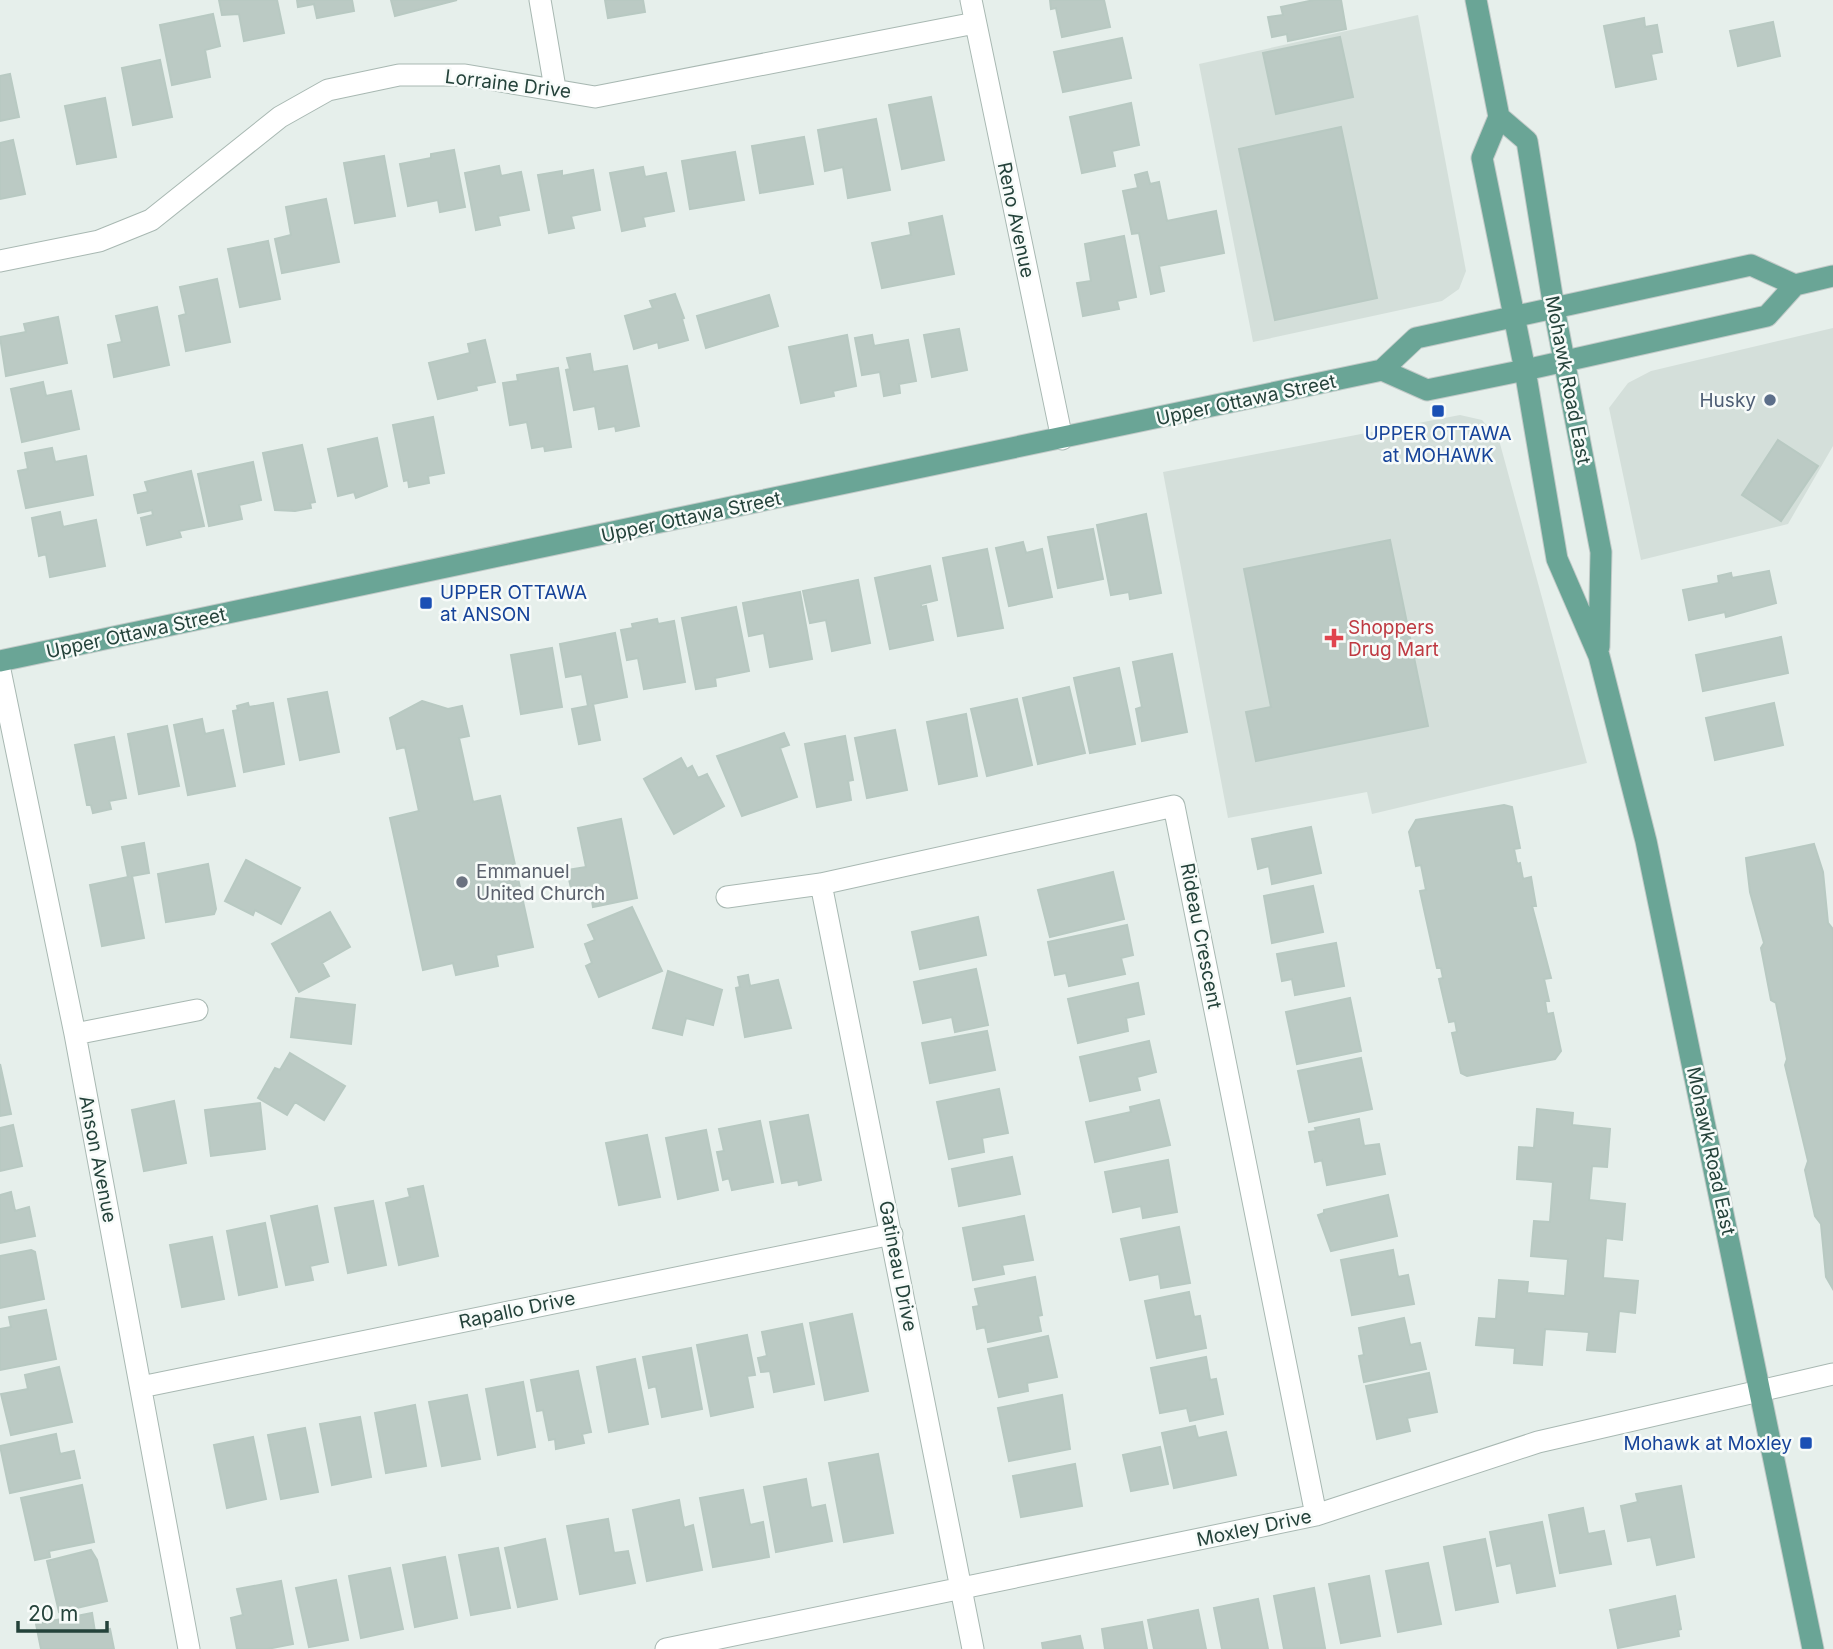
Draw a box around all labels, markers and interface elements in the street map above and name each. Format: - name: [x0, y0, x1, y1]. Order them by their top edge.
- street label: Lorraine Drive: [444, 65, 572, 103]
- street label: Reno Avenue: [993, 160, 1039, 280]
- street label: Mohawk Road East: [1540, 294, 1596, 466]
- street label: Upper Ottawa Street: [1154, 370, 1338, 430]
- place label: Husky: [1700, 389, 1756, 412]
- marker: Husky: [1762, 392, 1778, 408]
- marker: UPPER OTTAWA at MOHAWK: [1430, 403, 1446, 419]
- place label: UPPER OTTAWA at MOHAWK: [1364, 422, 1512, 467]
- street label: Upper Ottawa Street: [599, 487, 783, 547]
- place label: UPPER OTTAWA at ANSON: [440, 581, 587, 626]
- marker: UPPER OTTAWA at ANSON: [418, 595, 434, 611]
- street label: Upper Ottawa Street: [44, 603, 228, 663]
- place label: Shoppers Drug Mart: [1348, 616, 1439, 661]
- marker: Shoppers Drug Mart: [1326, 630, 1342, 646]
- place label: Emmanuel United Church: [476, 860, 605, 905]
- street label: Rideau Crescent: [1176, 861, 1226, 1011]
- marker: Emmanuel United Church: [454, 874, 470, 890]
- street label: Mohawk Road East: [1682, 1065, 1740, 1237]
- street label: Anson Avenue: [74, 1093, 122, 1225]
- street label: Gatineau Drive: [874, 1199, 922, 1333]
- street label: Rapallo Drive: [457, 1286, 577, 1334]
- place label: Mohawk at Moxley: [1624, 1432, 1792, 1455]
- marker: Mohawk at Moxley: [1798, 1435, 1814, 1451]
- street label: Moxley Drive: [1194, 1505, 1314, 1551]
- scale bar: [18, 1590, 107, 1634]
- text: 20 m: [28, 1601, 78, 1626]

